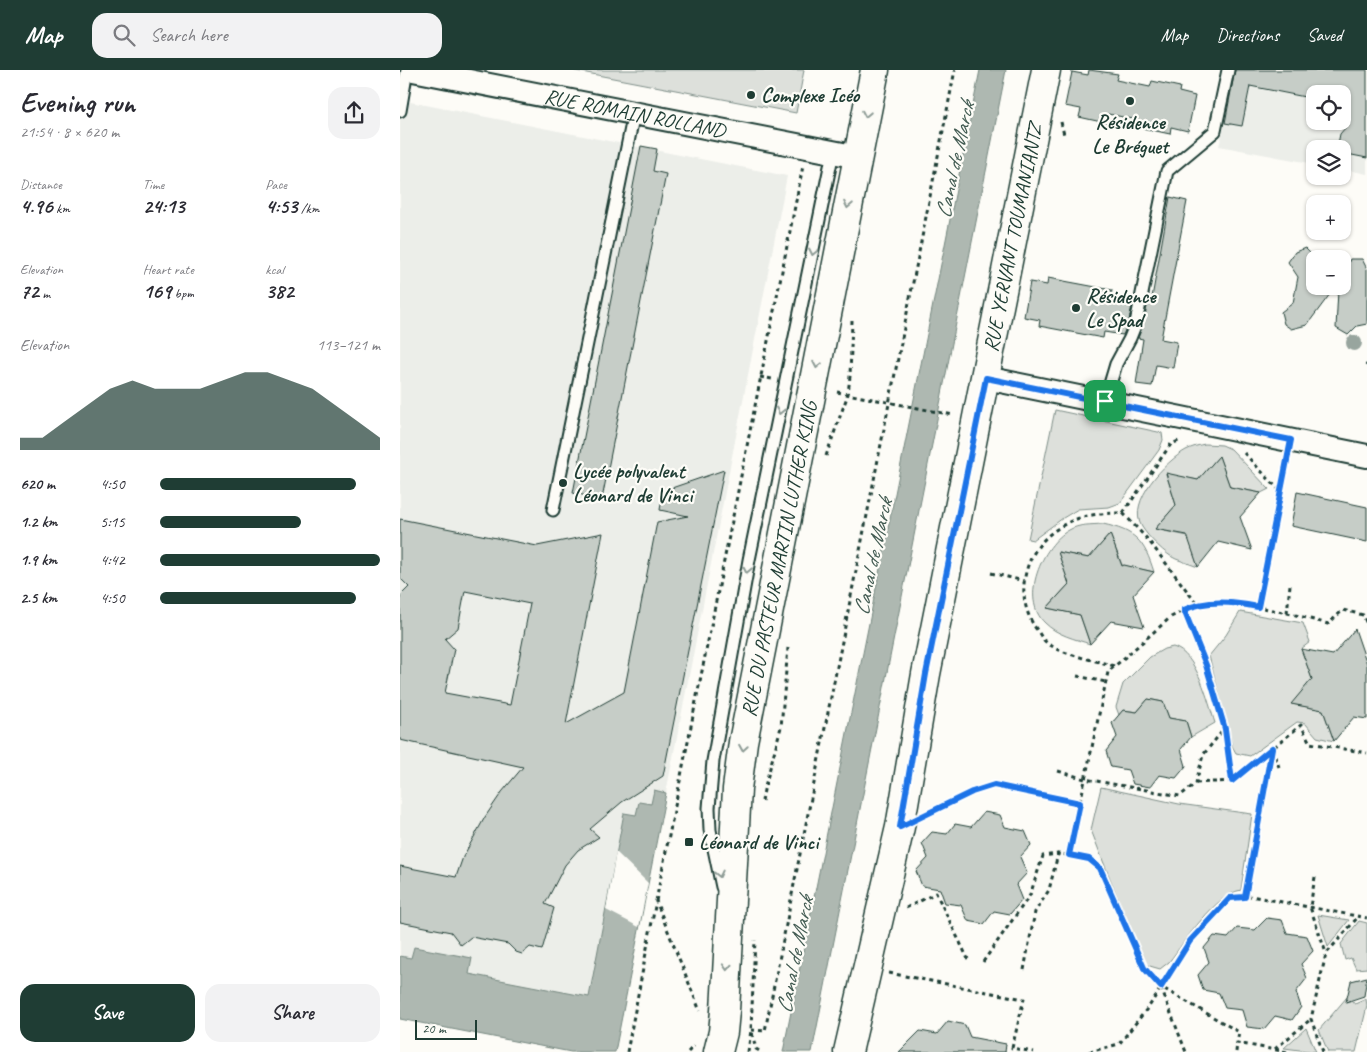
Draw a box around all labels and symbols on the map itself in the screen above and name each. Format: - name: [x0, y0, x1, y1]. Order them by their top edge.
- place label: Complexe Icéo: [761, 82, 861, 108]
- street label: RUE ROMAIN ROLLAND: [542, 83, 729, 144]
- marker: Complexe Icéo: [745, 89, 757, 101]
- water label: Canal de Marck: [929, 95, 982, 221]
- marker: Résidence Le Bréguet: [1124, 95, 1136, 107]
- one-way arrow: [861, 109, 872, 118]
- place label: Résidence Le Bréguet: [1092, 109, 1171, 159]
- street label: RUE YERVANT TOUMANIANTZ: [977, 118, 1049, 354]
- one-way arrow: [843, 201, 854, 210]
- one-way arrow: [808, 247, 819, 256]
- place label: Résidence Le Spad: [1086, 283, 1157, 333]
- marker: Résidence Le Spad: [1070, 302, 1082, 314]
- one-way arrow: [812, 360, 822, 369]
- pin: [1084, 380, 1126, 422]
- street label: RUE DU PASTEUR MARTIN LUTHER KING: [735, 397, 823, 719]
- one-way arrow: [775, 406, 786, 415]
- place label: Lycée polyvalent Léonard de Vinci: [573, 458, 695, 508]
- marker: Lycée polyvalent Léonard de Vinci: [557, 477, 569, 489]
- water label: Canal de Marck: [847, 492, 900, 618]
- one-way arrow: [743, 566, 753, 574]
- one-way arrow: [738, 743, 748, 752]
- place label: Léonard de Vinci: [699, 829, 821, 855]
- marker: Léonard de Vinci: [683, 836, 695, 848]
- one-way arrow: [713, 869, 724, 878]
- water label: Canal de Marck: [770, 891, 821, 1016]
- one-way arrow: [722, 963, 733, 971]
- scale bar: [415, 1017, 478, 1040]

